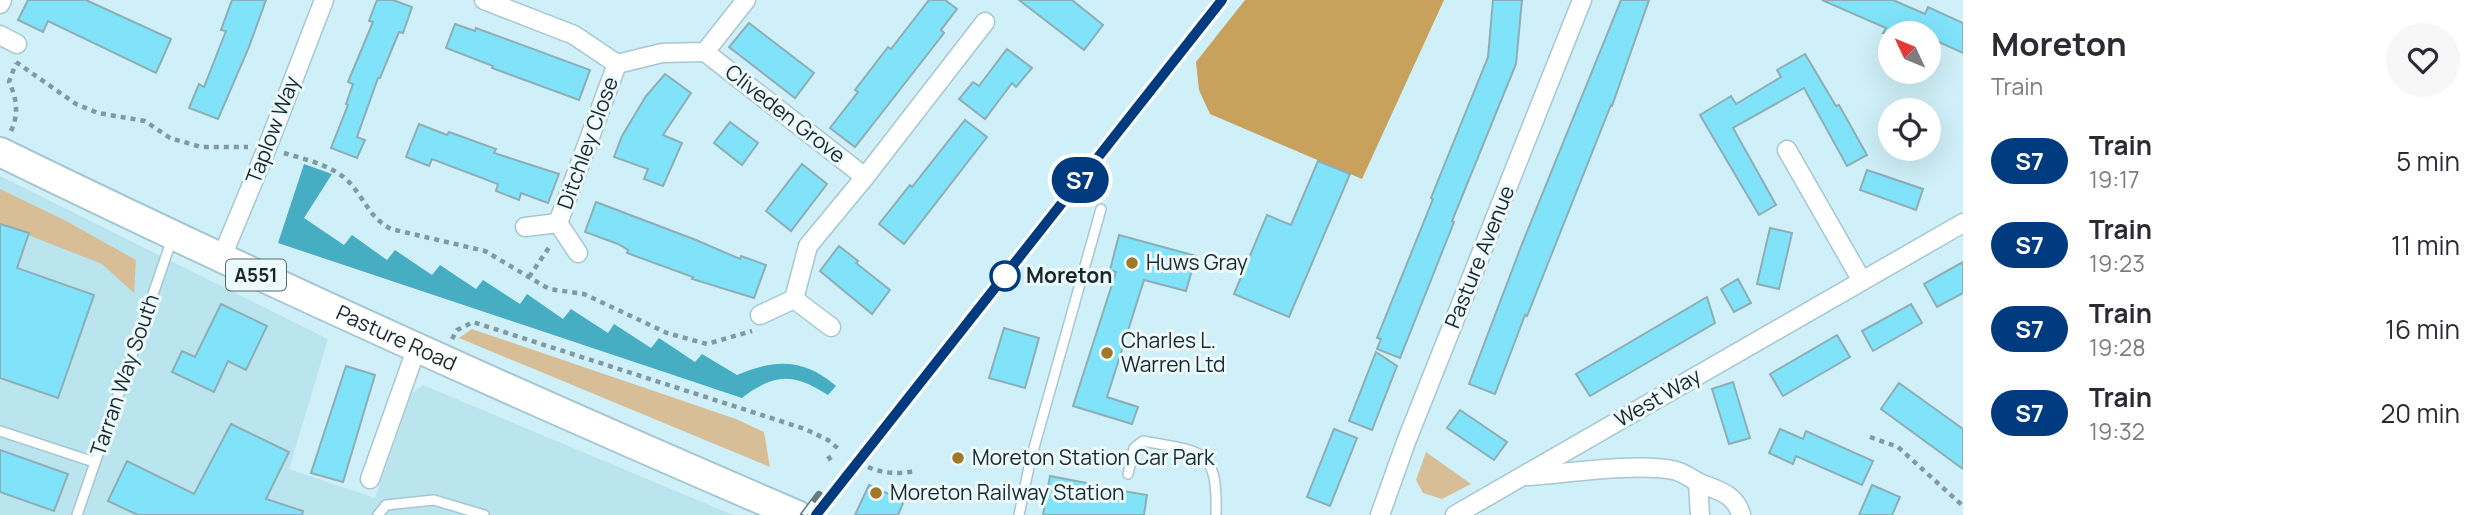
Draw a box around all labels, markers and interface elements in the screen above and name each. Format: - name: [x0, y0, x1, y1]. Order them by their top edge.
- north arrow: [1878, 21, 1941, 84]
- map controls: [1878, 21, 1941, 161]
- text: Moreton: [1991, 21, 2127, 66]
- button: heart: [2386, 23, 2460, 97]
- street label: Cliveden Grove: [720, 58, 851, 169]
- text: Train: [1991, 70, 2043, 102]
- street label: Taplow Way: [239, 72, 305, 188]
- street label: Ditchley Close: [550, 73, 624, 213]
- button: locate: [1878, 98, 1941, 161]
- text: Train: [2089, 127, 2152, 163]
- text: 5 min: [2396, 143, 2460, 179]
- text: S7: [2015, 144, 2044, 177]
- line badge: S7: [1048, 157, 1112, 203]
- text: S7: [1066, 163, 1094, 196]
- text: 19:17: [2089, 163, 2140, 195]
- street label: Pasture Avenue: [1438, 181, 1520, 332]
- text: Train: [2089, 211, 2152, 247]
- text: 11 min: [2391, 227, 2460, 263]
- text: S7: [2015, 228, 2044, 261]
- text: 19:23: [2089, 247, 2145, 279]
- place label: Huws Gray: [1146, 248, 1248, 276]
- marker: Huws Gray: [1124, 255, 1140, 271]
- road number: A551: [226, 260, 286, 290]
- marker: Moreton: [990, 261, 1020, 291]
- place label: Moreton: [1026, 261, 1112, 289]
- street label: Tarran Way South: [83, 290, 165, 459]
- text: Train: [2089, 295, 2152, 331]
- street label: Pasture Road: [332, 298, 461, 377]
- text: 16 min: [2385, 311, 2460, 347]
- text: S7: [2015, 312, 2044, 345]
- place label: Charles L. Warren Ltd: [1121, 326, 1226, 378]
- text: 19:28: [2089, 331, 2146, 363]
- marker: Charles L. Warren Ltd: [1099, 345, 1115, 361]
- street label: West Way: [1609, 361, 1706, 433]
- text: Train: [2089, 379, 2152, 415]
- text: 20 min: [2381, 395, 2460, 431]
- text: S7: [2015, 396, 2044, 429]
- text: 19:32: [2089, 415, 2145, 447]
- place label: Moreton Station Car Park: [972, 443, 1215, 471]
- marker: Moreton Station Car Park: [950, 450, 966, 466]
- place label: Moreton Railway Station: [890, 478, 1125, 506]
- marker: Moreton Railway Station: [868, 485, 884, 501]

